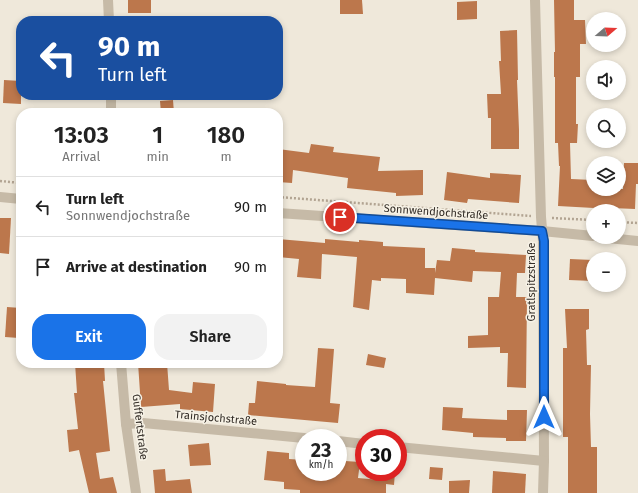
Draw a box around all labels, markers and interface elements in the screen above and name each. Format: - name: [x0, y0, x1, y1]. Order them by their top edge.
- north arrow: [586, 12, 626, 52]
- map controls: [586, 12, 626, 292]
- text: 90 m: [98, 30, 160, 63]
- icon: left: [32, 32, 84, 84]
- button: sound: [586, 60, 626, 100]
- text: Turn left: [98, 64, 167, 86]
- button: search: [586, 108, 626, 148]
- text: 13:03: [54, 121, 109, 149]
- text: 1: [152, 121, 163, 149]
- text: 180: [207, 121, 245, 149]
- text: Arrival: [62, 149, 100, 164]
- text: min: [147, 149, 169, 164]
- text: m: [220, 149, 232, 164]
- button: layers: [586, 156, 626, 196]
- text: Turn left: [66, 190, 124, 208]
- icon: left: [32, 196, 54, 218]
- text: 90 m: [234, 198, 267, 216]
- pin: [323, 200, 357, 234]
- street label: Sonnwendjochstraße: [383, 202, 489, 222]
- button: +: [586, 204, 626, 244]
- icon: arrive: [329, 206, 351, 228]
- text: Sonnwendjochstraße: [66, 208, 190, 223]
- street label: Gratlspitzstraße: [525, 243, 538, 321]
- button: −: [586, 252, 626, 292]
- icon: arrive: [32, 256, 54, 278]
- text: Arrive at destination: [66, 258, 207, 276]
- text: 90 m: [234, 258, 267, 276]
- button: Exit: [32, 314, 146, 360]
- button: Share: [154, 314, 267, 360]
- street label: Guffertstraße: [130, 393, 150, 461]
- position arrow: [523, 396, 565, 438]
- street label: Trainsjochstraße: [174, 408, 258, 428]
- speed limit sign: 30: [355, 429, 407, 481]
- text: 23: [311, 438, 331, 462]
- text: km/h: [309, 459, 333, 471]

